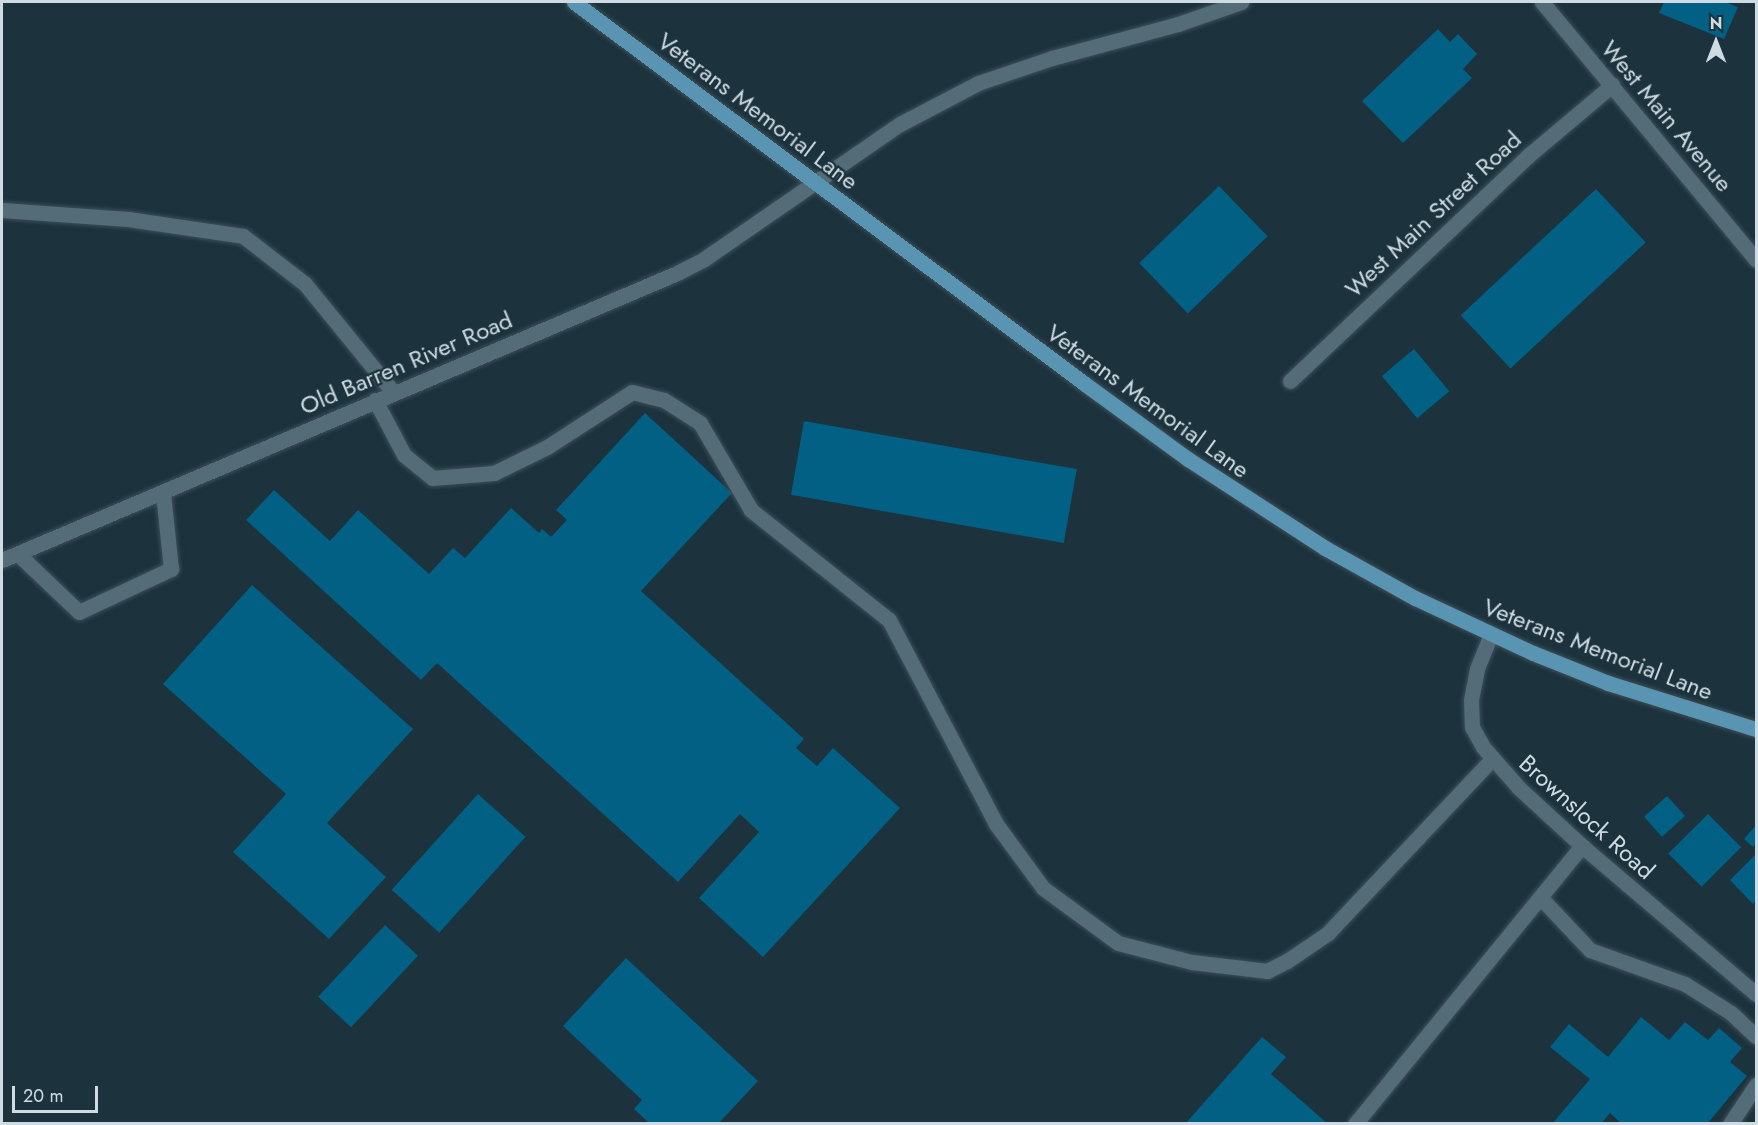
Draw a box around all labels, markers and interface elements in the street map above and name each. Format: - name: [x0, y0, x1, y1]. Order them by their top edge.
- north arrow: [1686, 12, 1746, 72]
- text: N: [1710, 12, 1722, 35]
- street label: Veterans Memorial Lane: [652, 26, 864, 196]
- street label: West Main Avenue: [1595, 34, 1739, 198]
- street label: West Main Street Road: [1339, 125, 1527, 303]
- street label: Old Barren River Road: [295, 305, 517, 421]
- street label: Veterans Memorial Lane: [1041, 318, 1255, 484]
- street label: Veterans Memorial Lane: [1479, 592, 1717, 706]
- street label: Brownslock Road: [1513, 749, 1661, 885]
- scale bar: [15, 1074, 100, 1112]
- text: 20 m: [23, 1083, 63, 1109]

